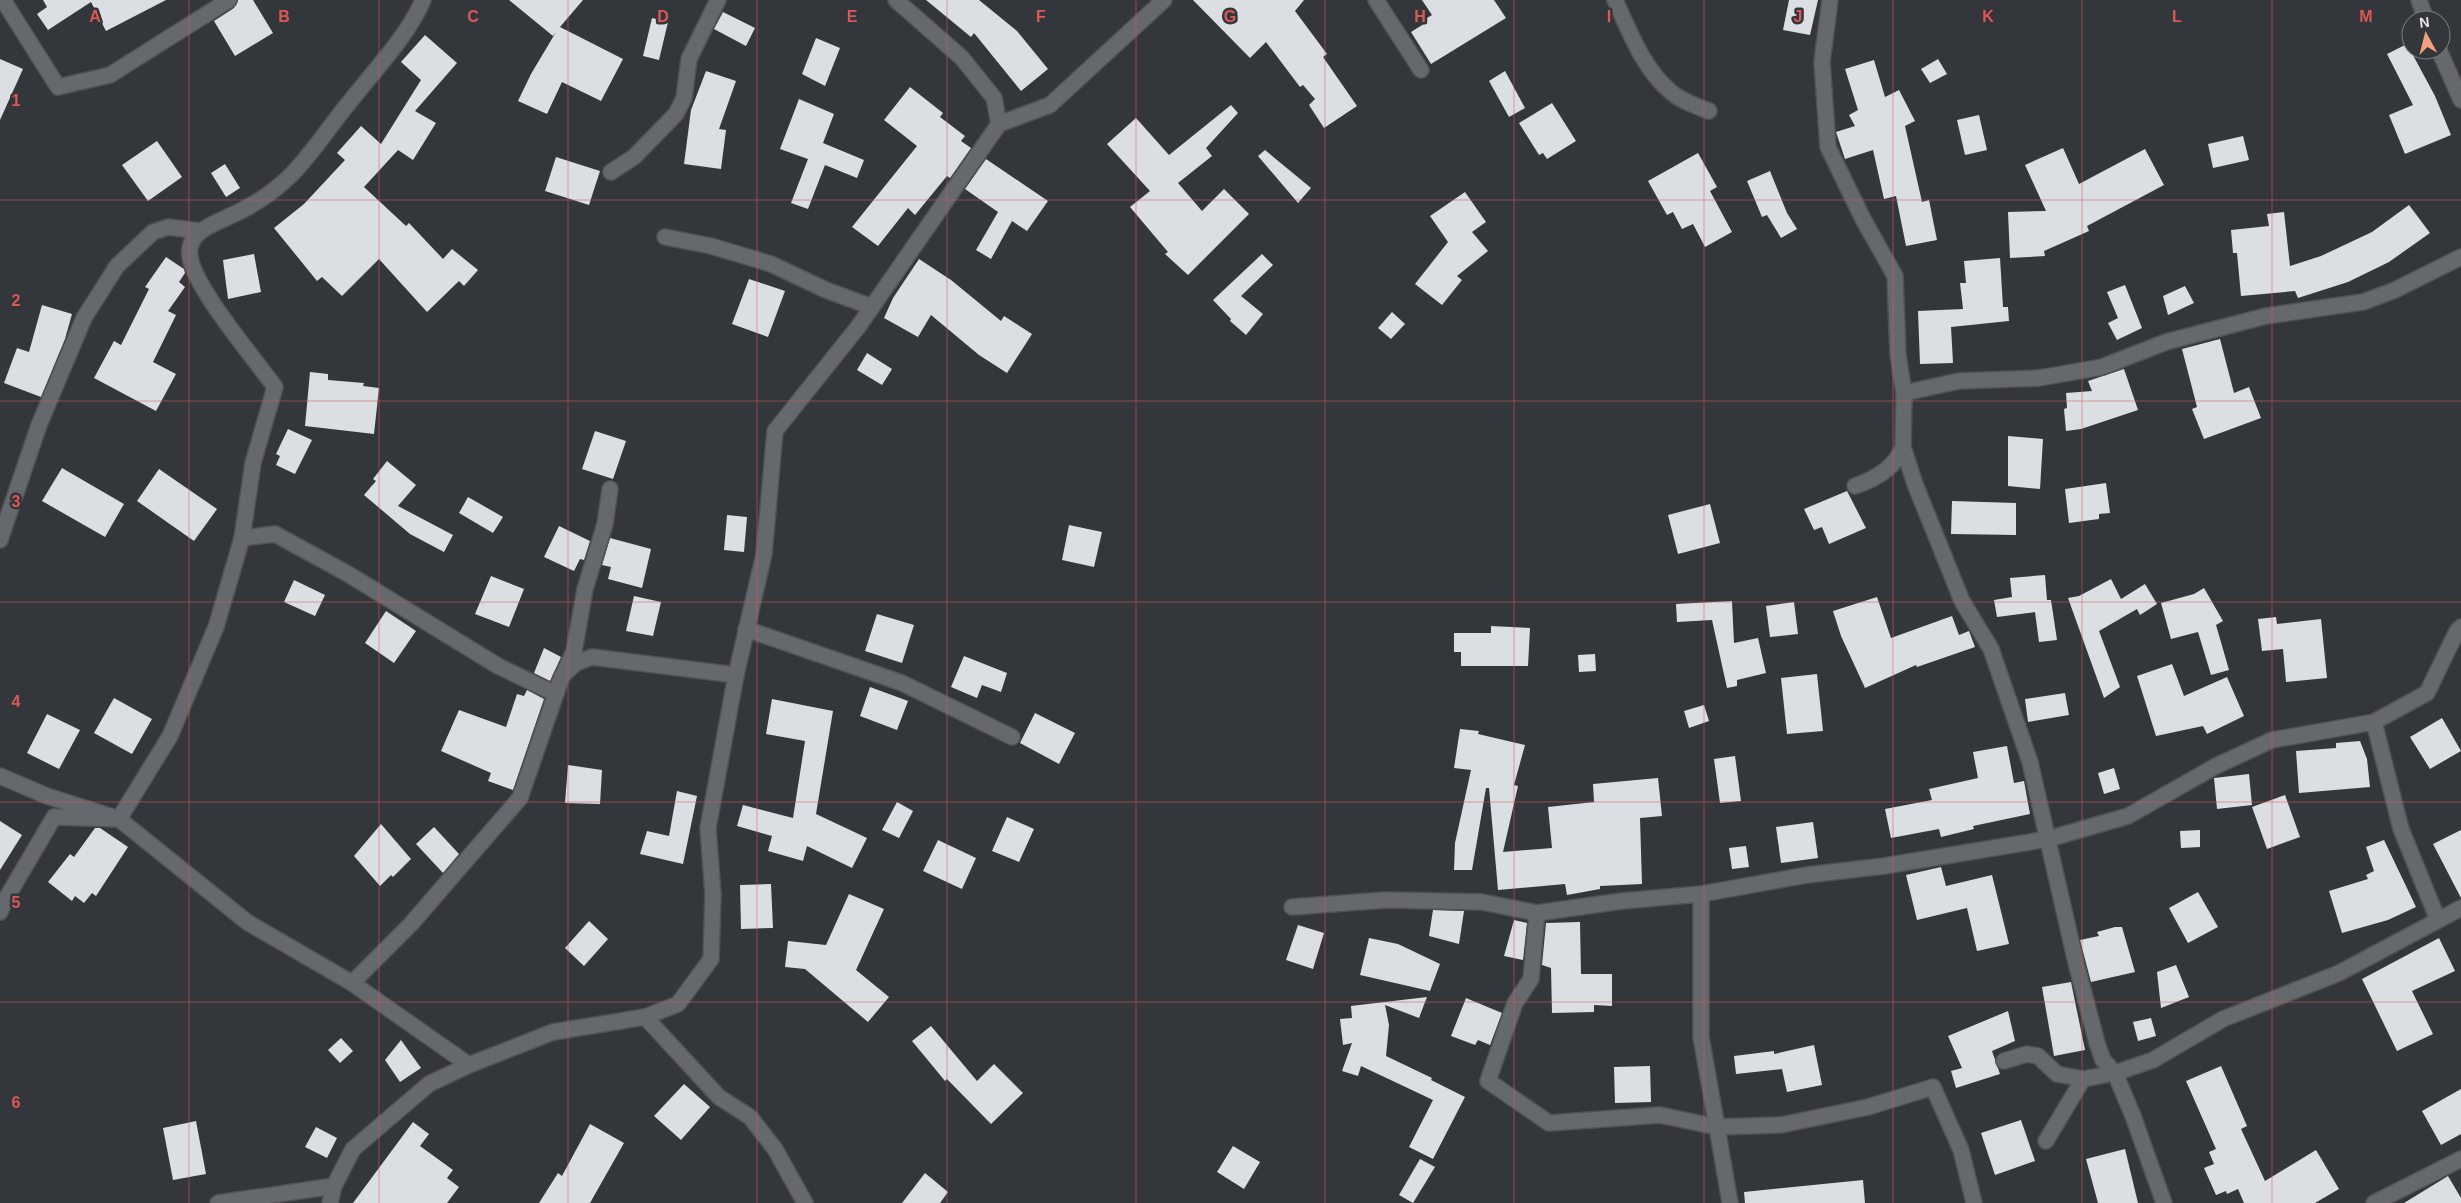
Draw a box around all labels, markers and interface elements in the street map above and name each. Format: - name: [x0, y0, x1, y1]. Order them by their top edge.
- text: A: [89, 8, 101, 25]
- text: B: [278, 8, 290, 25]
- text: C: [467, 8, 479, 25]
- text: D: [657, 8, 669, 25]
- text: E: [847, 8, 858, 25]
- text: F: [1036, 8, 1046, 25]
- text: G: [1224, 8, 1236, 25]
- text: H: [1414, 8, 1426, 25]
- text: I: [1607, 8, 1611, 25]
- text: J: [1794, 8, 1802, 25]
- text: K: [1982, 8, 1994, 25]
- text: L: [2172, 8, 2182, 25]
- text: M: [2359, 8, 2373, 25]
- north arrow: [2401, 10, 2451, 60]
- text: N: [2418, 14, 2430, 31]
- text: 1: [12, 92, 21, 109]
- text: 2: [12, 292, 21, 309]
- text: 3: [12, 493, 21, 510]
- text: 4: [12, 693, 21, 710]
- text: 5: [12, 894, 21, 911]
- text: 6: [12, 1094, 21, 1111]

